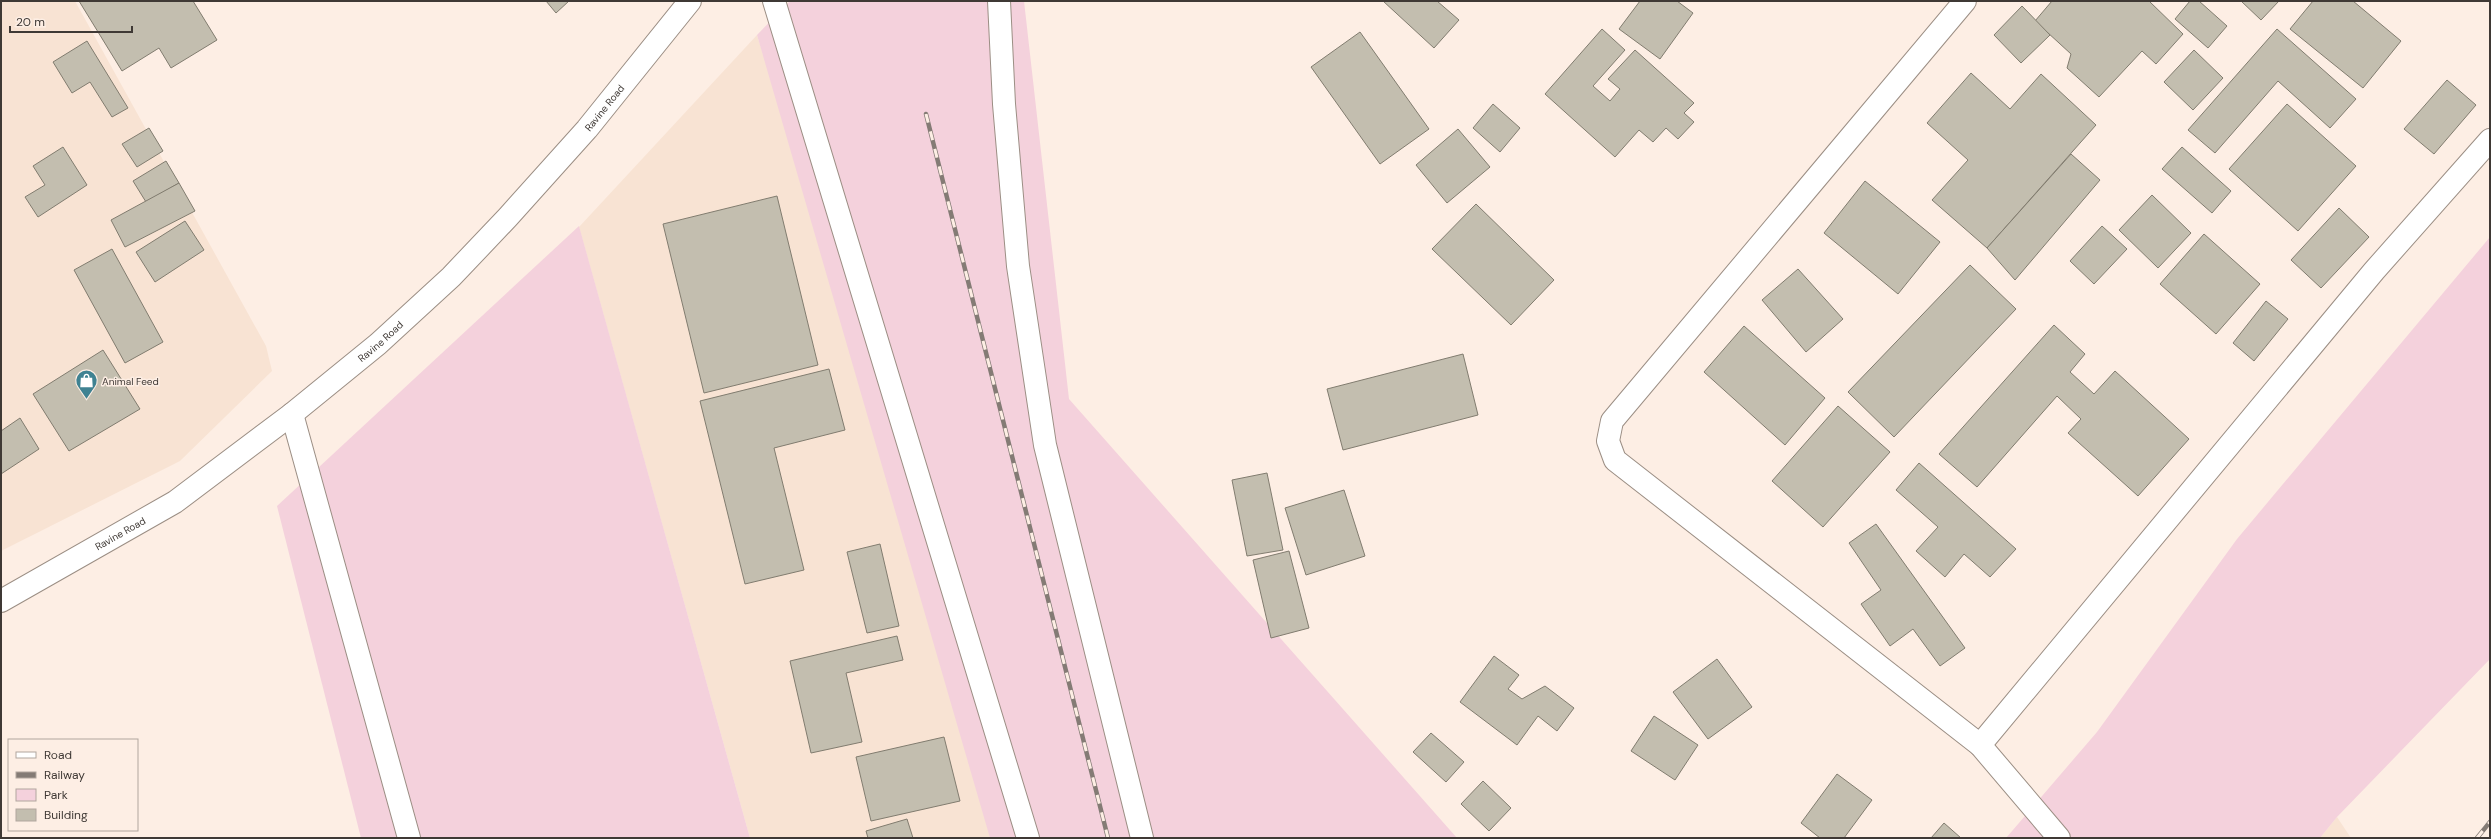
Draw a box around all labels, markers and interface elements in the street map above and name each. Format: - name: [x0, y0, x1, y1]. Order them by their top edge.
- scale bar: [10, 8, 132, 34]
- text: 20 m: [16, 14, 45, 30]
- street label: Ravine Road: [582, 82, 627, 134]
- street label: Ravine Road: [355, 318, 406, 365]
- shop icon: Animal Feed: [74, 368, 100, 401]
- place label: Animal Feed: [102, 375, 159, 388]
- street label: Ravine Road: [93, 514, 148, 553]
- legend: [8, 739, 138, 831]
- text: Road: [44, 747, 72, 763]
- text: Railway: [44, 767, 85, 783]
- text: Park: [44, 787, 68, 803]
- text: Building: [44, 807, 88, 823]

